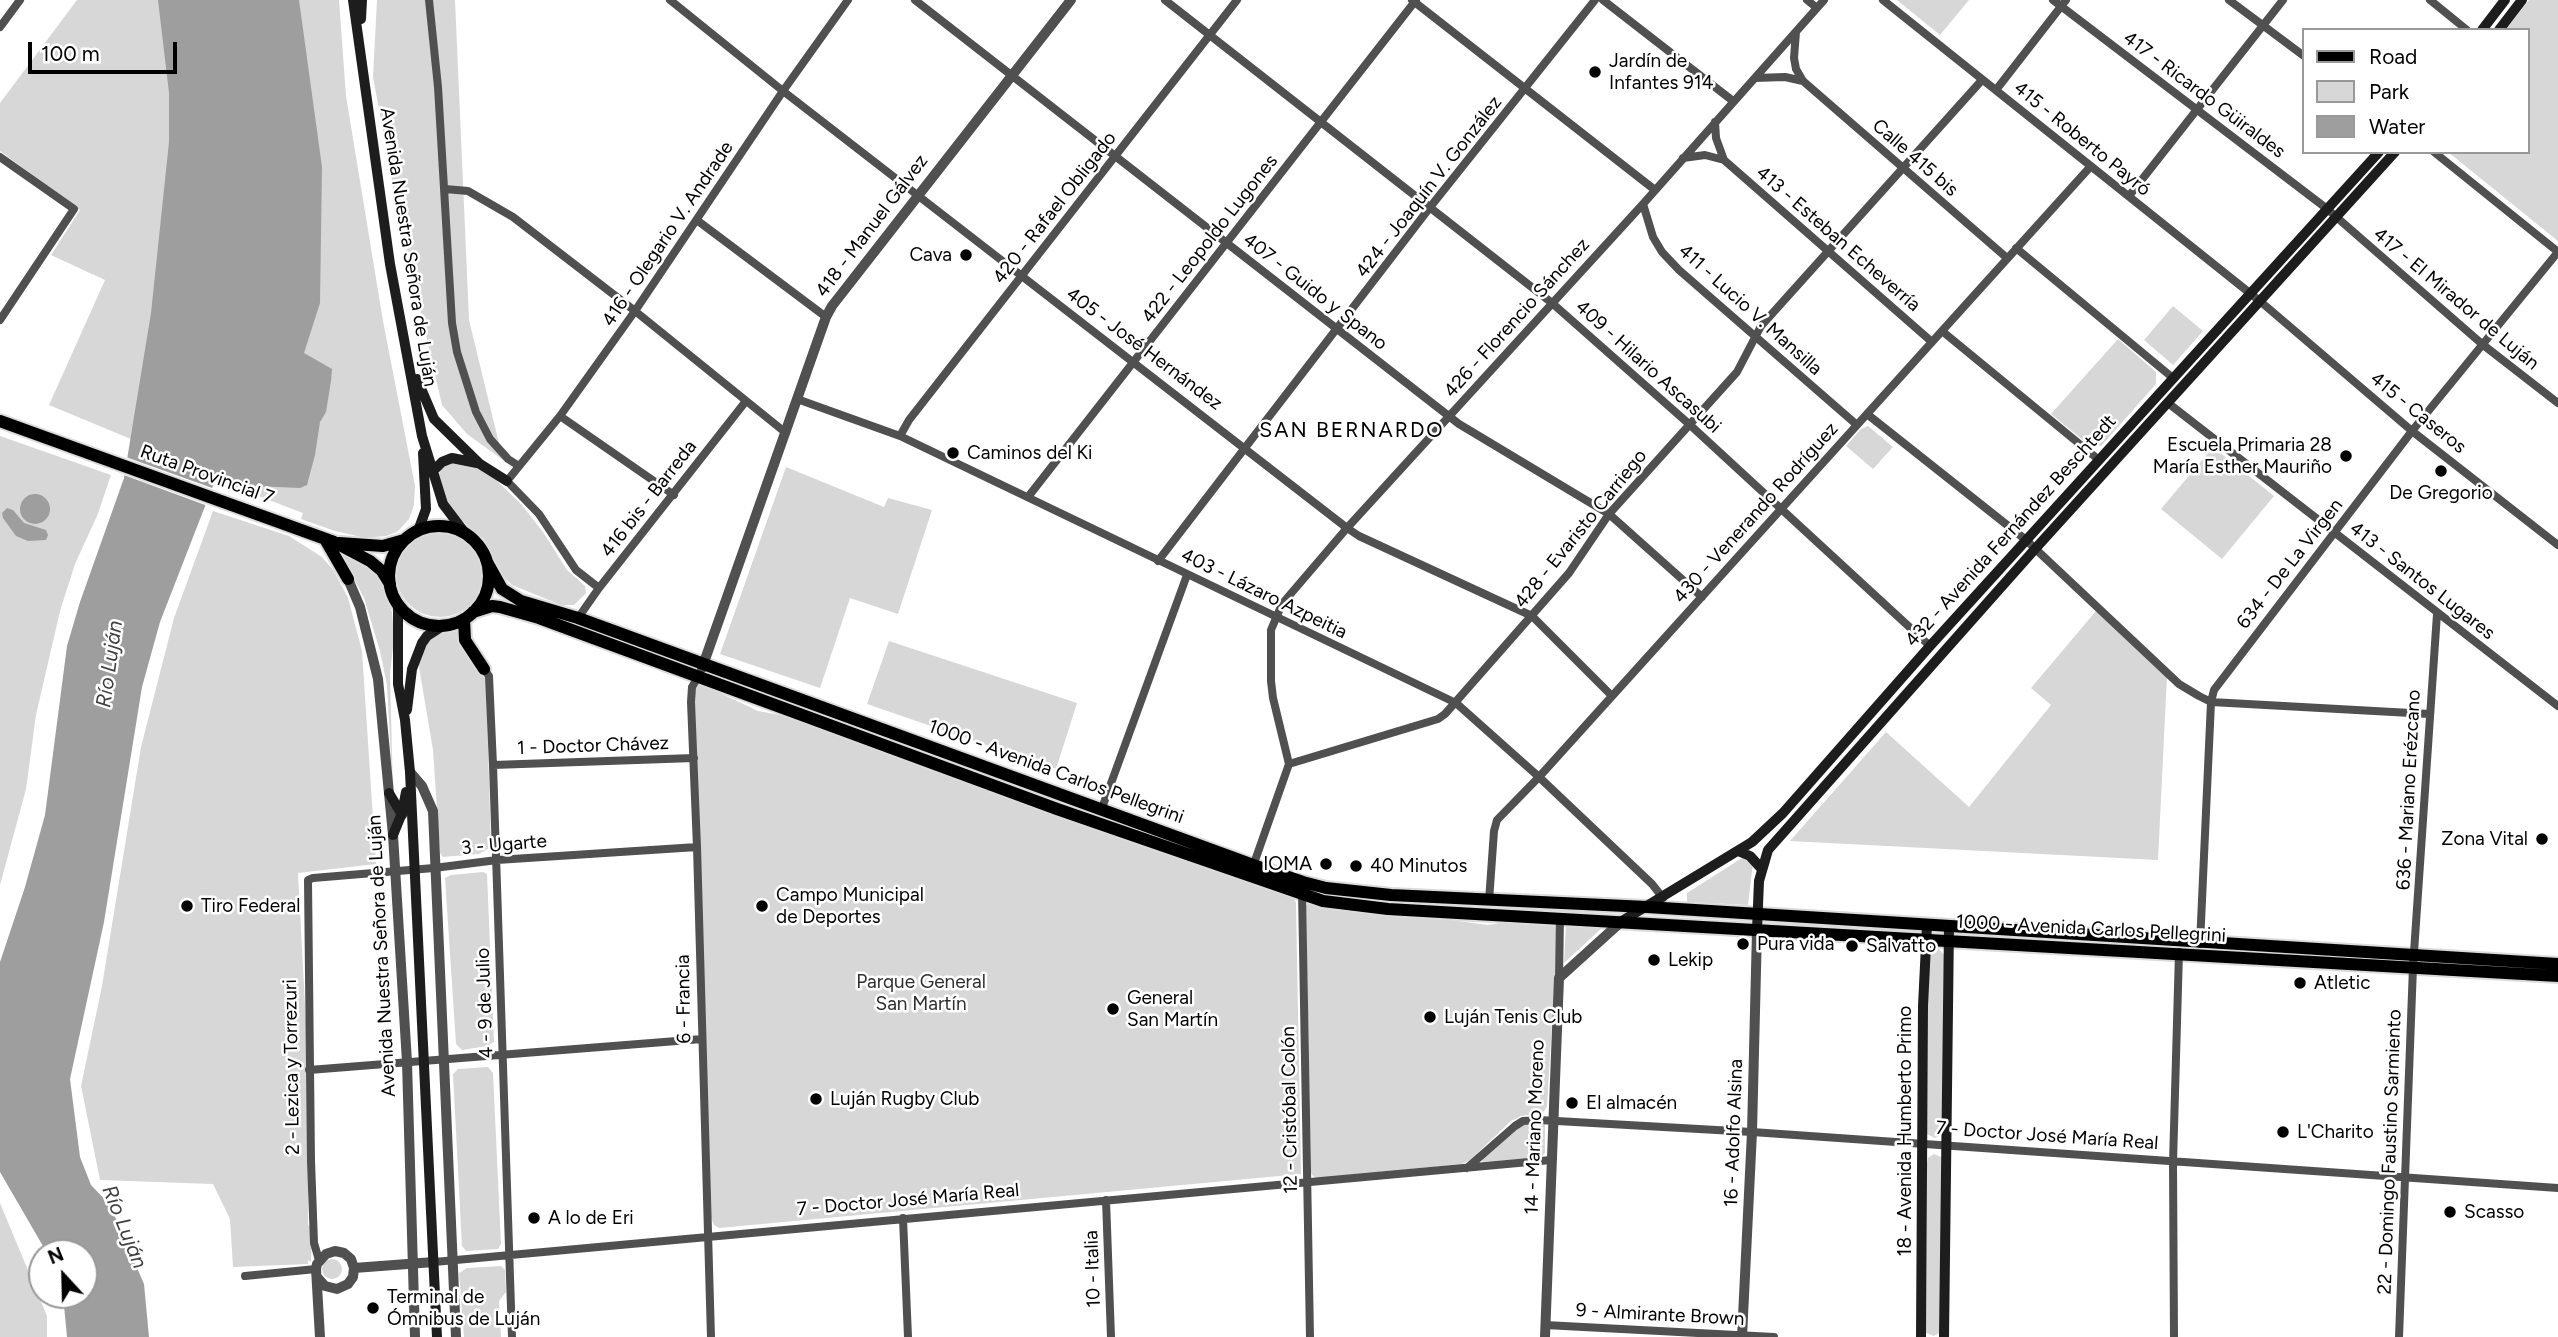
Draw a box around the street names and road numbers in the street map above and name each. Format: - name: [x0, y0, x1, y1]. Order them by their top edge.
- street label: 417 - Ricardo Güiraldes: [2119, 27, 2289, 163]
- street label: 415 - Roberto Payró: [2009, 77, 2155, 201]
- street label: 424 - Joaquín V. González: [1351, 92, 1507, 282]
- street label: Avenida Nuestra Señora de Luján: [375, 106, 441, 388]
- street label: Calle 415 bis: [1867, 114, 1963, 202]
- street label: 420 - Rafael Obligado: [989, 127, 1121, 289]
- street label: 416 - Olegario V. Andrade: [597, 137, 739, 331]
- street label: 418 - Manuel Gálvez: [811, 150, 933, 302]
- street label: 422 - Leopoldo Lugones: [1137, 150, 1283, 328]
- street label: 413 - Esteban Echeverría: [1751, 161, 1925, 317]
- street label: 417 - El Mirador de Luján: [2369, 223, 2543, 375]
- street label: 407 - Guido y Spano: [1238, 229, 1392, 355]
- street label: 426 - Florencio Sánchez: [1440, 234, 1594, 402]
- street label: 411 - Lucio V. Mansilla: [1674, 240, 1826, 380]
- street label: 405 - José Hernández: [1061, 283, 1227, 415]
- street label: 409 - Hilario Ascasubi: [1571, 296, 1725, 438]
- street label: 415 - Caseros: [2365, 367, 2471, 459]
- street label: 432 - Avenida Fernández Beschtedt: [1901, 410, 2121, 652]
- street label: 430 - Venerando Rodríguez: [1669, 418, 1843, 608]
- street label: 416 bis - Barreda: [596, 436, 702, 562]
- street label: Ruta Provincial 7: [137, 440, 277, 510]
- street label: 428 - Evaristo Carriego: [1510, 445, 1652, 613]
- street label: 634 - De La Virgen: [2232, 494, 2348, 634]
- street label: 413 - Santos Lugares: [2345, 517, 2499, 645]
- street label: 403 - Lázaro Azpeitia: [1177, 544, 1351, 644]
- street label: 636 - Mariano Erézcano: [2392, 689, 2426, 891]
- street label: 1000 - Avenida Carlos Pellegrini: [925, 715, 1187, 829]
- street label: 1 - Doctor Chávez: [517, 732, 669, 760]
- street label: Avenida Nuestra Señora de Luján: [363, 814, 401, 1098]
- street label: 3 - Ugarte: [460, 830, 548, 860]
- street label: 1000 - Avenida Carlos Pellegrini: [1955, 911, 2227, 947]
- street label: 4 - 9 de Julio: [472, 947, 498, 1059]
- street label: 6 - Francia: [672, 954, 696, 1044]
- street label: 2 - Lezica y Torrezuri: [279, 979, 305, 1155]
- street label: 18 - Avenida Humberto Primo: [1894, 1006, 1916, 1256]
- street label: 22 - Domingo Faustino Sarmiento: [2374, 1009, 2406, 1295]
- street label: 12 - Cristóbal Colón: [1277, 1026, 1303, 1194]
- street label: 14 - Mariano Moreno: [1521, 1039, 1549, 1215]
- street label: 16 - Adolfo Alsina: [1720, 1059, 1748, 1207]
- street label: 7 - Doctor José María Real: [1935, 1117, 2159, 1155]
- street label: 7 - Doctor José María Real: [796, 1179, 1020, 1221]
- street label: 10 - Italia: [1080, 1230, 1106, 1308]
- street label: 9 - Almirante Brown: [1575, 1299, 1745, 1331]

